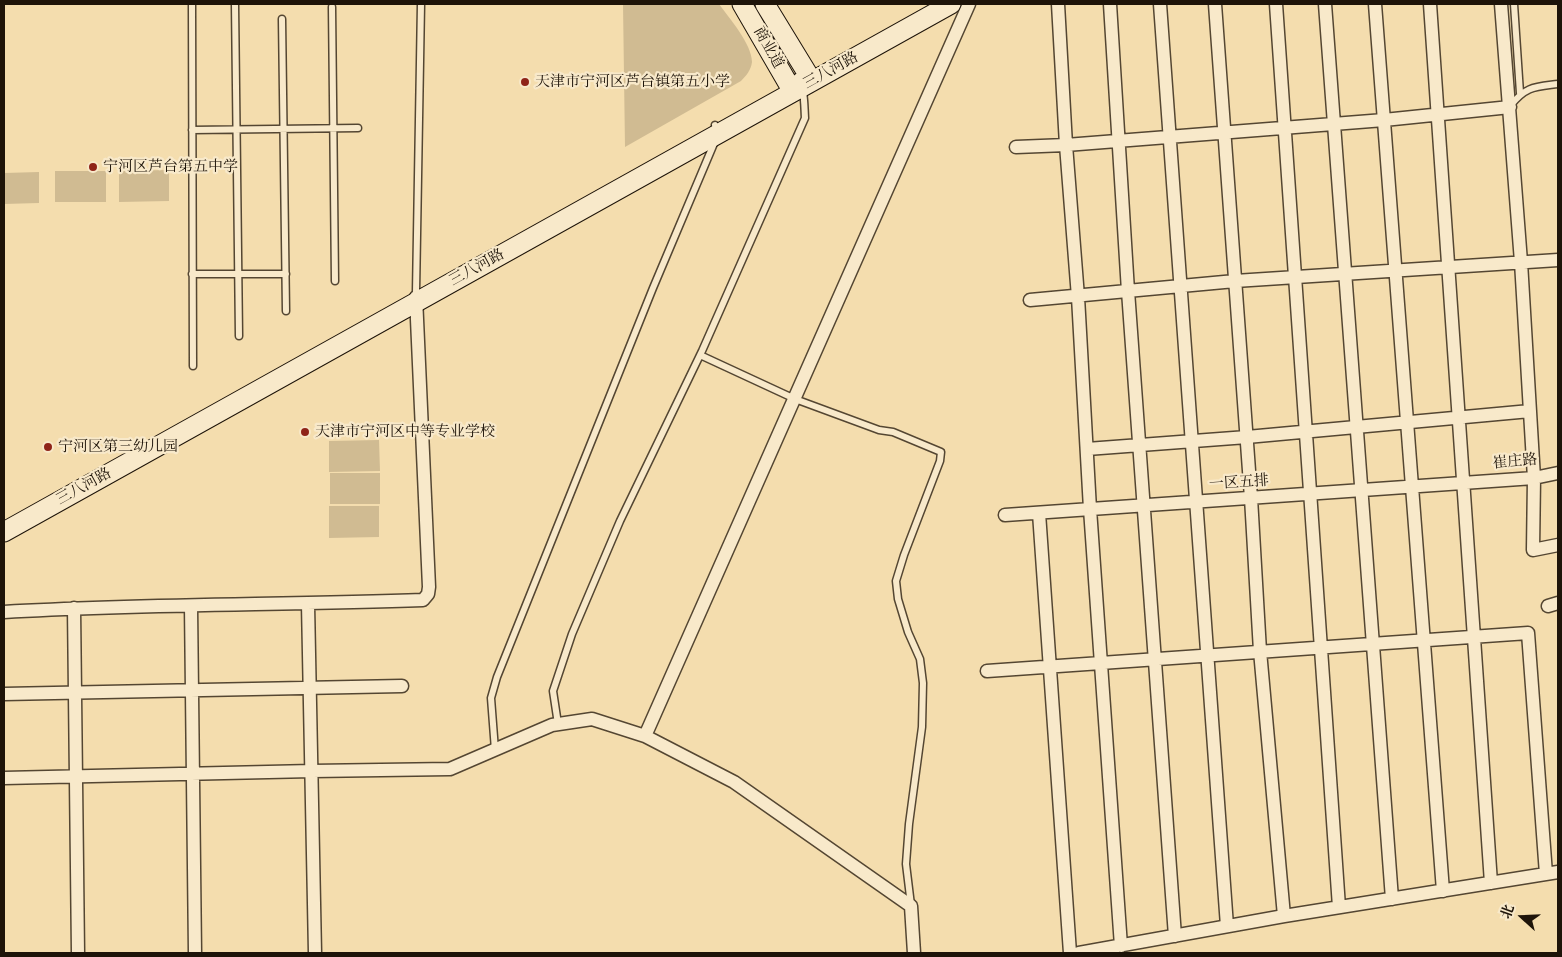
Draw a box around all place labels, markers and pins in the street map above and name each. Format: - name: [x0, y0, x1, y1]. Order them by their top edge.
- place label: 天津市宁河区芦台镇第五小学: [535, 73, 730, 91]
- marker: 天津市宁河区芦台镇第五小学: [519, 76, 531, 88]
- place label: 宁河区芦台第五中学: [103, 158, 238, 176]
- marker: 宁河区芦台第五中学: [87, 161, 99, 173]
- place label: 天津市宁河区中等专业学校: [315, 423, 495, 441]
- marker: 天津市宁河区中等专业学校: [299, 426, 311, 438]
- place label: 宁河区第三幼儿园: [58, 438, 178, 456]
- marker: 宁河区第三幼儿园: [42, 441, 54, 453]

